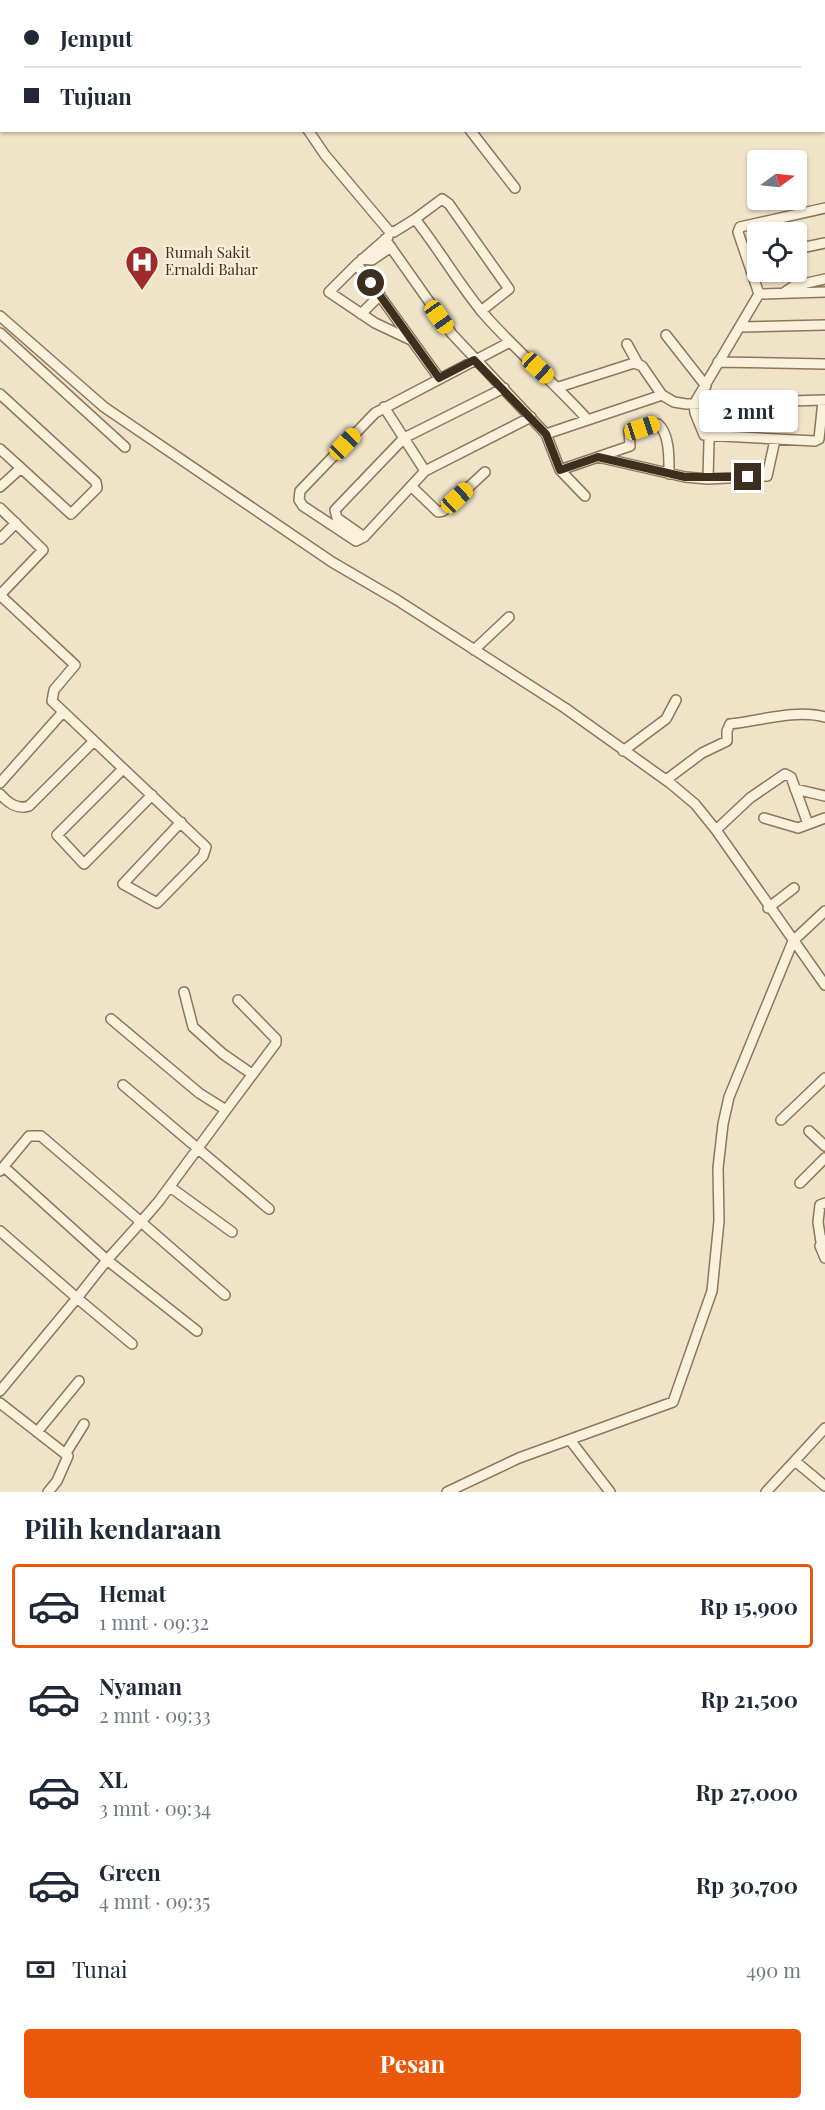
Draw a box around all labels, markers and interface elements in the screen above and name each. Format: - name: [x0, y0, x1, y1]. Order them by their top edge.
- text: Jemput: [60, 23, 133, 53]
- text: Tujuan: [60, 81, 132, 111]
- north arrow: [747, 150, 807, 210]
- map controls: [747, 150, 807, 282]
- button: locate: [747, 222, 807, 282]
- place label: Rumah Sakit Ernaldi Bahar: [165, 242, 258, 279]
- hospital icon: Rumah Sakit Ernaldi Bahar: [124, 244, 160, 291]
- route start: [357, 269, 384, 296]
- car: [421, 297, 457, 337]
- car: [519, 349, 557, 387]
- callout: 2 mnt: [698, 390, 798, 432]
- text: 2 mnt: [722, 397, 775, 424]
- car: [622, 414, 662, 442]
- car: [326, 425, 364, 463]
- route end: [734, 463, 761, 490]
- car: [438, 479, 476, 517]
- text: Pilih kendaraan: [24, 1510, 222, 1546]
- text: Hemat: [99, 1578, 166, 1608]
- icon: car: [27, 1579, 81, 1633]
- text: Rp 15,900: [700, 1591, 798, 1621]
- text: 1 mnt · 09:32: [99, 1608, 209, 1635]
- text: Nyaman: [99, 1671, 182, 1701]
- icon: car: [27, 1672, 81, 1726]
- text: Rp 21,500: [701, 1684, 798, 1714]
- text: 2 mnt · 09:33: [99, 1701, 211, 1728]
- text: XL: [99, 1764, 128, 1794]
- icon: car: [27, 1765, 81, 1819]
- text: Rp 27,000: [695, 1777, 798, 1807]
- text: 3 mnt · 09:34: [99, 1794, 211, 1821]
- text: Green: [99, 1857, 161, 1887]
- icon: car: [27, 1858, 81, 1912]
- text: Rp 30,700: [696, 1870, 798, 1900]
- text: 4 mnt · 09:35: [99, 1887, 210, 1914]
- icon: cash: [24, 1953, 57, 1986]
- text: Tunai: [72, 1954, 127, 1984]
- text: 490 m: [746, 1956, 801, 1983]
- button: Pesan: [24, 2029, 801, 2098]

